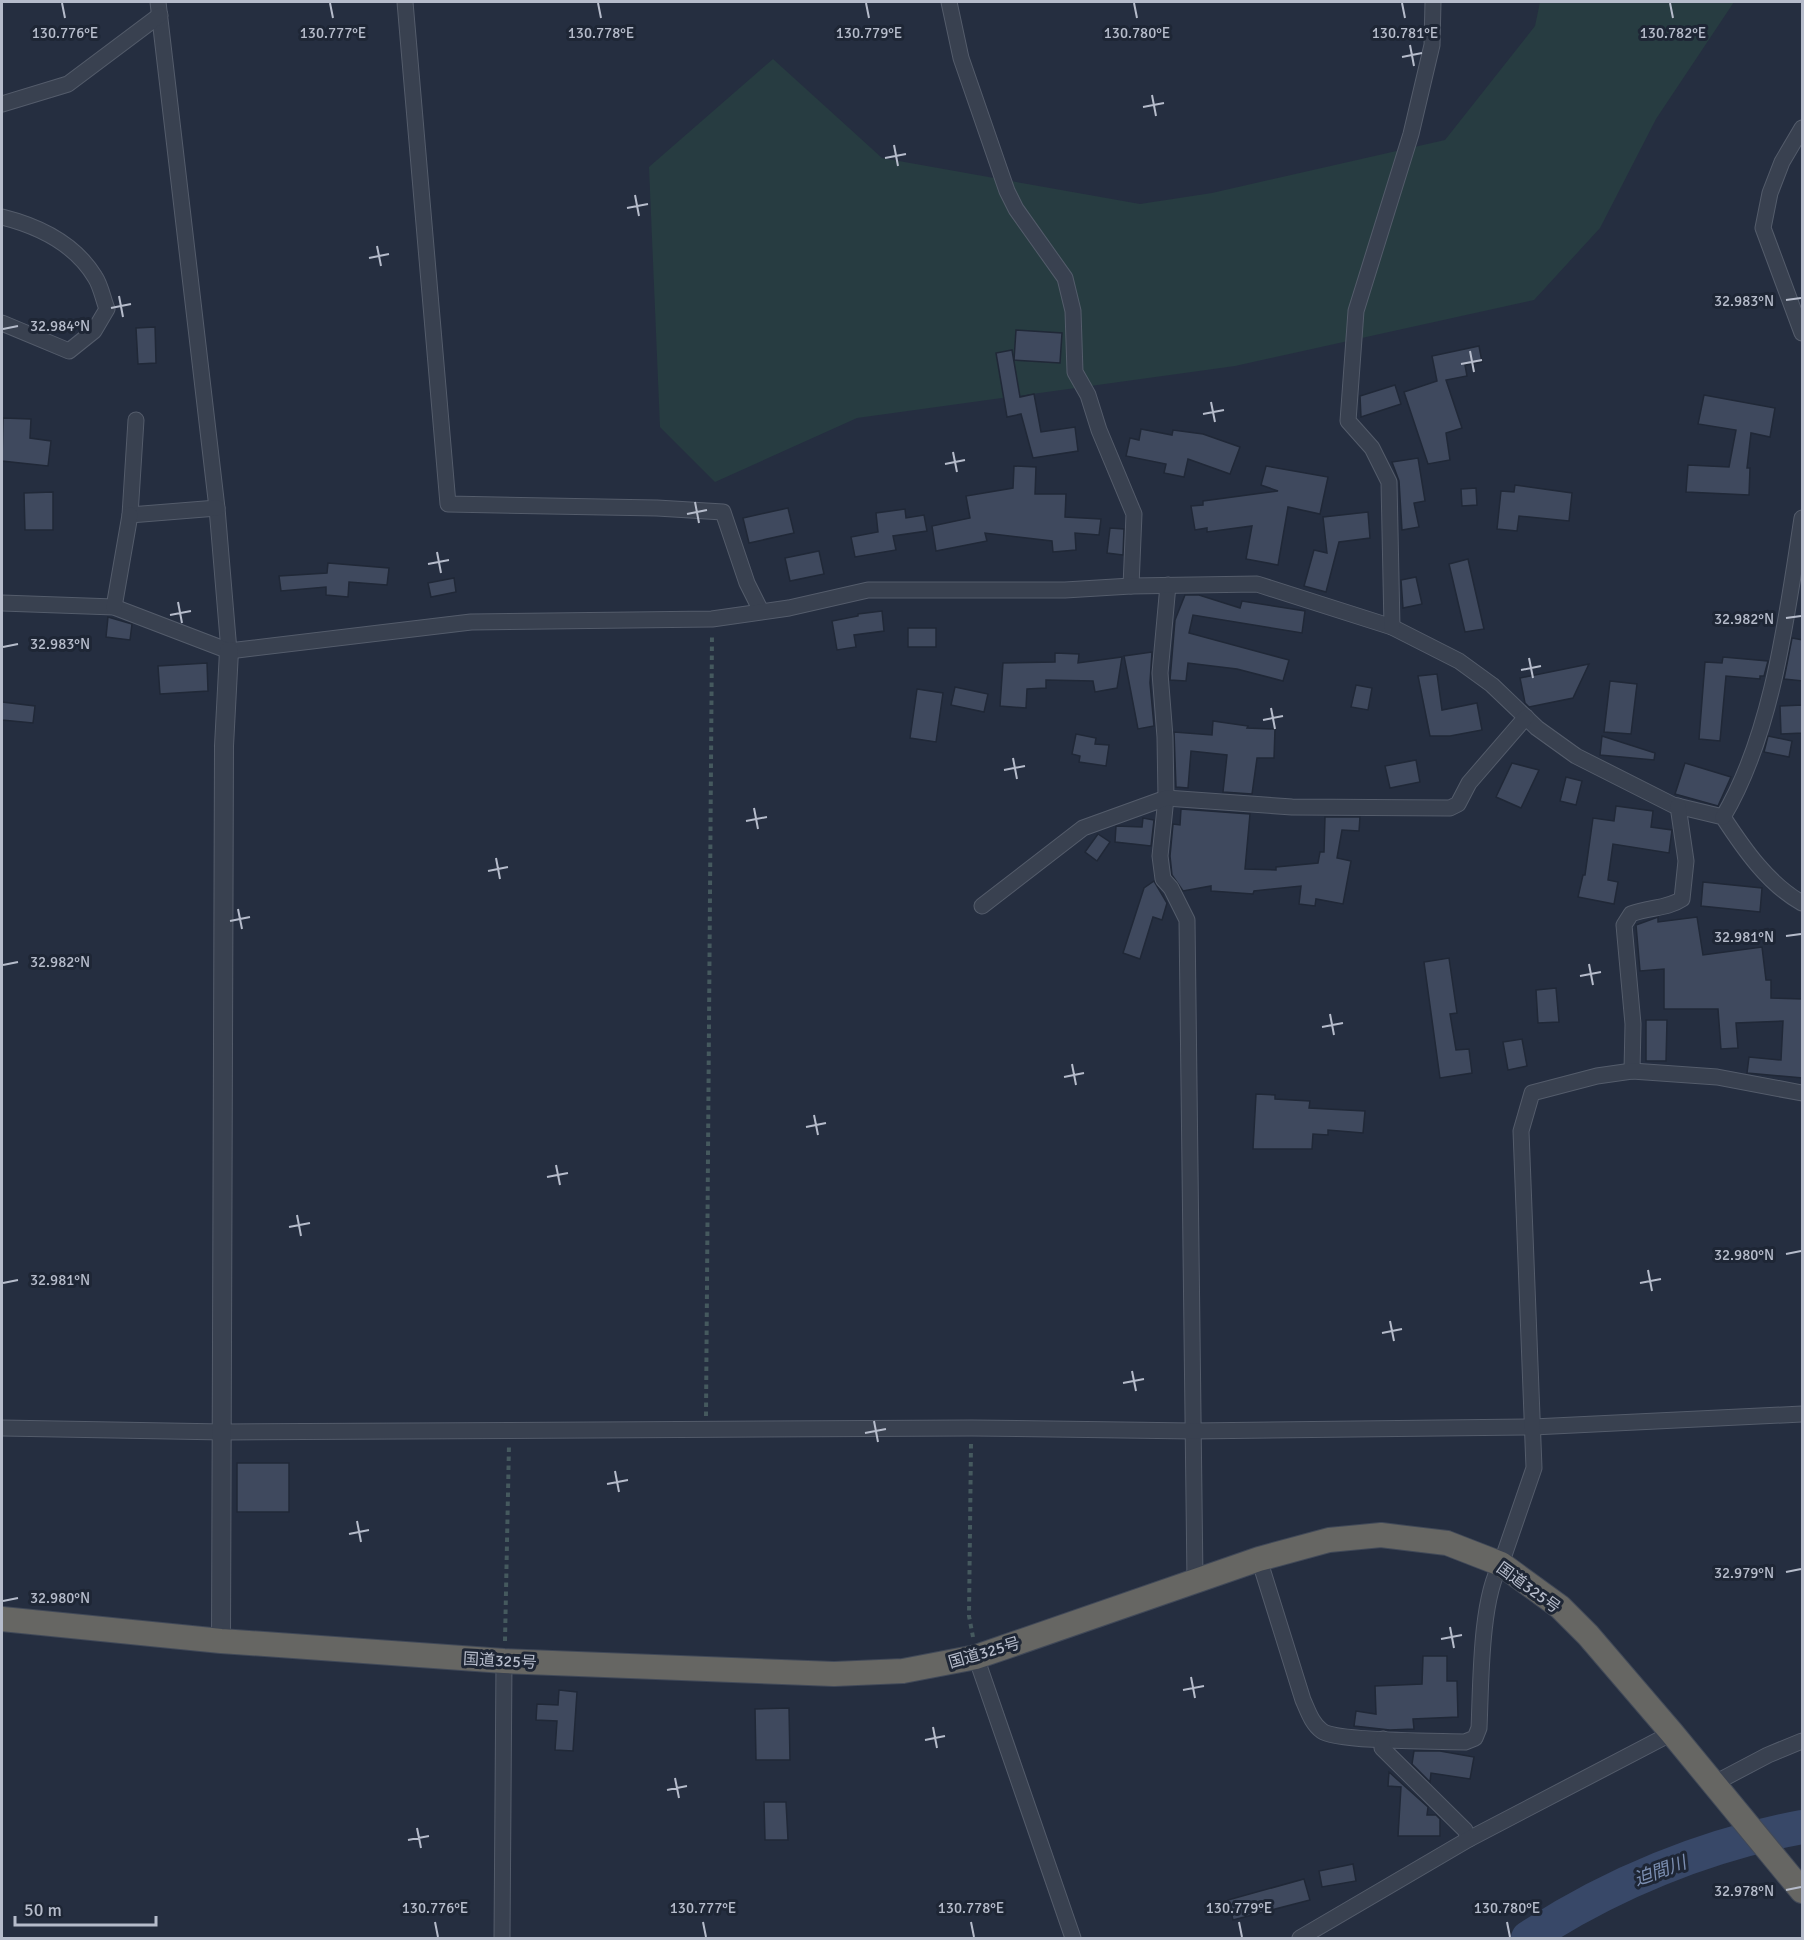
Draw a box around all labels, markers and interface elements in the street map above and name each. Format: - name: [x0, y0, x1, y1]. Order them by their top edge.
- text: 130.776°E: [32, 24, 98, 42]
- text: 130.777°E: [300, 24, 366, 42]
- text: 130.778°E: [568, 24, 634, 42]
- text: 130.779°E: [836, 24, 902, 42]
- text: 130.780°E: [1104, 24, 1170, 42]
- text: 130.781°E: [1372, 24, 1438, 42]
- text: 130.782°E: [1640, 24, 1706, 42]
- text: 32.983°N: [1714, 292, 1774, 310]
- text: 32.984°N: [30, 317, 90, 335]
- text: 32.982°N: [1714, 610, 1774, 628]
- text: 32.983°N: [30, 635, 90, 653]
- text: 32.981°N: [1714, 928, 1774, 946]
- text: 32.982°N: [30, 953, 90, 971]
- text: 32.980°N: [1714, 1246, 1774, 1264]
- text: 32.981°N: [30, 1271, 90, 1289]
- street label: 国道325号: [1493, 1558, 1564, 1618]
- text: 32.979°N: [1714, 1564, 1774, 1582]
- text: 32.980°N: [30, 1589, 90, 1607]
- street label: 国道325号: [946, 1633, 1023, 1673]
- street label: 国道325号: [463, 1649, 537, 1673]
- water label: 迫間川: [1631, 1851, 1691, 1891]
- text: 32.978°N: [1714, 1882, 1774, 1900]
- scale bar: [15, 1889, 156, 1927]
- text: 50 m: [24, 1899, 62, 1921]
- text: 130.776°E: [402, 1899, 468, 1917]
- text: 130.777°E: [670, 1899, 736, 1917]
- text: 130.778°E: [938, 1899, 1004, 1917]
- text: 130.779°E: [1206, 1899, 1272, 1917]
- text: 130.780°E: [1474, 1899, 1540, 1917]

